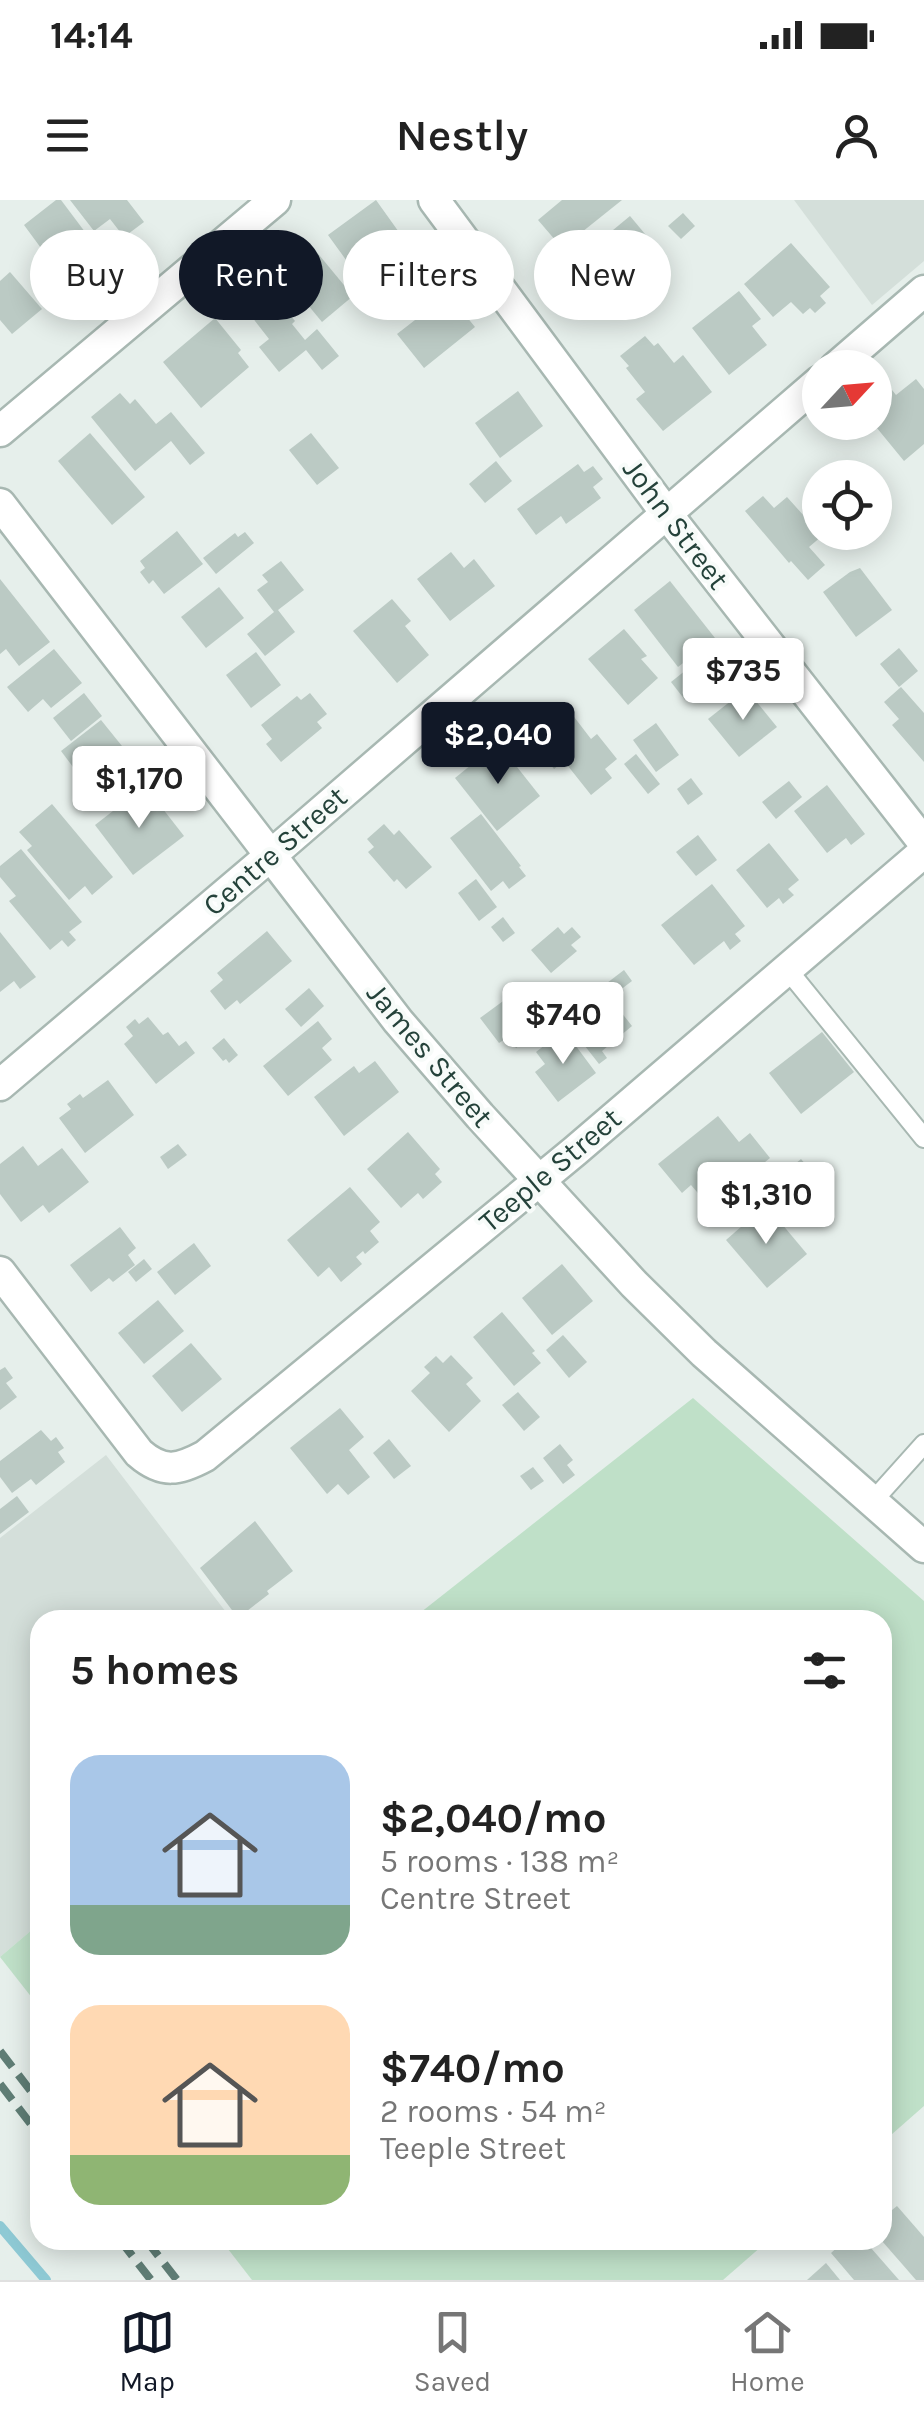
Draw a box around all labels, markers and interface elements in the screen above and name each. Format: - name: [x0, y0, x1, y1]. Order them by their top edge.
- text: 14:14: [50, 13, 133, 58]
- icon: menu: [40, 108, 95, 163]
- icon: person: [829, 108, 884, 163]
- text: Nestly: [396, 109, 528, 161]
- chip: Buy: [30, 230, 159, 320]
- chip: Rent: [179, 230, 323, 320]
- chip: Filters: [343, 230, 514, 320]
- chip: New: [534, 230, 671, 320]
- north arrow: [802, 350, 892, 440]
- map controls: [802, 350, 892, 550]
- street label: John Street: [615, 452, 737, 596]
- button: locate: [802, 460, 892, 550]
- pin: $735: [684, 638, 802, 723]
- text: $735: [705, 652, 781, 689]
- pin: $2,040: [417, 702, 579, 787]
- text: $2,040: [443, 716, 553, 753]
- pin: $1,170: [58, 746, 220, 831]
- text: $1,170: [94, 760, 184, 797]
- street label: Centre Street: [196, 779, 354, 923]
- street label: James Street: [359, 976, 501, 1134]
- pin: $740: [504, 982, 622, 1067]
- text: $740: [524, 996, 602, 1033]
- street label: Teeple Street: [472, 1100, 628, 1240]
- pin: $1,310: [685, 1162, 847, 1247]
- text: $1,310: [719, 1176, 813, 1213]
- icon: filters: [797, 1643, 852, 1698]
- text: 5 homes: [70, 1645, 239, 1695]
- text: $2,040/mo: [380, 1793, 607, 1843]
- icon: home: [150, 1795, 270, 1915]
- text: 5 rooms · 138 m²: [380, 1843, 619, 1880]
- text: Centre Street: [380, 1880, 571, 1917]
- text: $740/mo: [380, 2043, 565, 2093]
- icon: home: [150, 2045, 270, 2165]
- text: 2 rooms · 54 m²: [380, 2093, 607, 2130]
- text: Teeple Street: [380, 2130, 566, 2167]
- tab: Map: [119, 2305, 175, 2398]
- tab: Saved: [414, 2305, 491, 2398]
- tab: Home: [730, 2305, 805, 2398]

